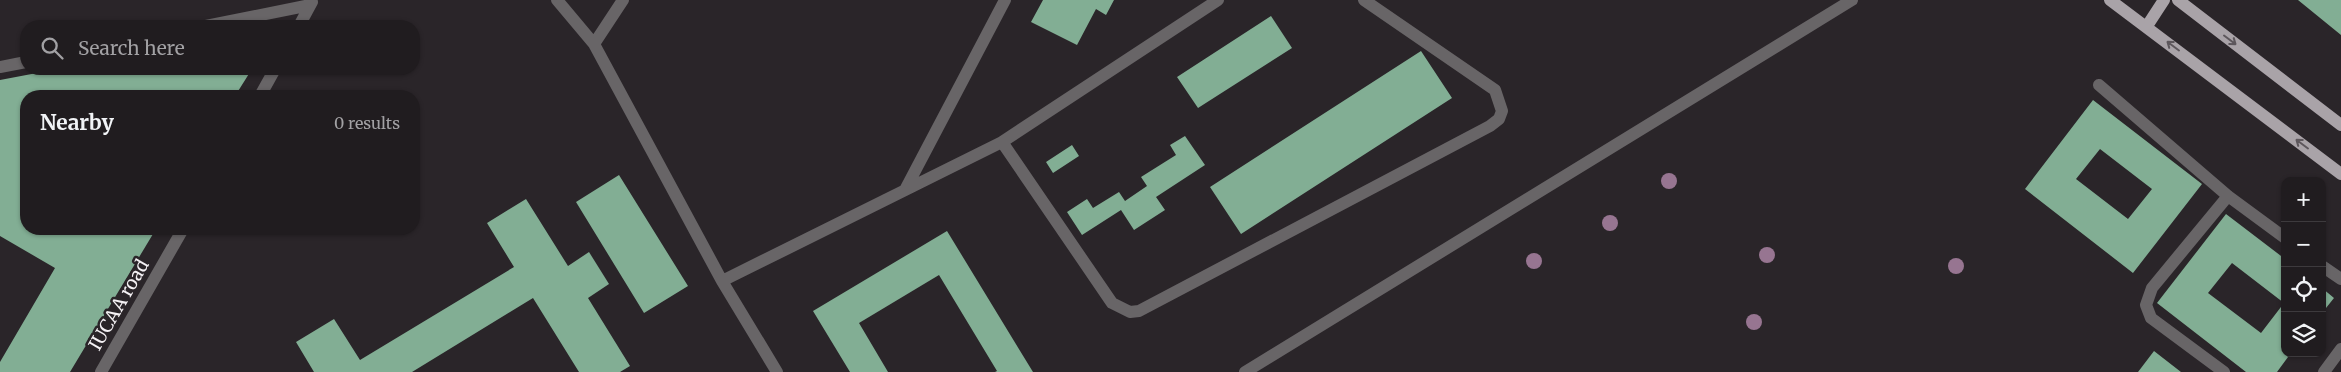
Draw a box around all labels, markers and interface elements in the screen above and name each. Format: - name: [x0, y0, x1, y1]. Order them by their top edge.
- search box: [20, 20, 420, 75]
- icon: search: [38, 34, 66, 62]
- one-way arrow: [2223, 35, 2236, 46]
- text: Search here: [78, 36, 185, 60]
- one-way arrow: [2167, 41, 2180, 52]
- text: Nearby: [40, 109, 114, 136]
- text: 0 results: [334, 113, 400, 133]
- one-way arrow: [2296, 139, 2309, 150]
- map controls: [2281, 177, 2326, 357]
- button: +: [2281, 177, 2326, 222]
- button: −: [2281, 222, 2326, 267]
- street label: IUCAA road: [83, 255, 154, 354]
- button: locate: [2281, 267, 2326, 312]
- button: layers: [2281, 312, 2326, 357]

